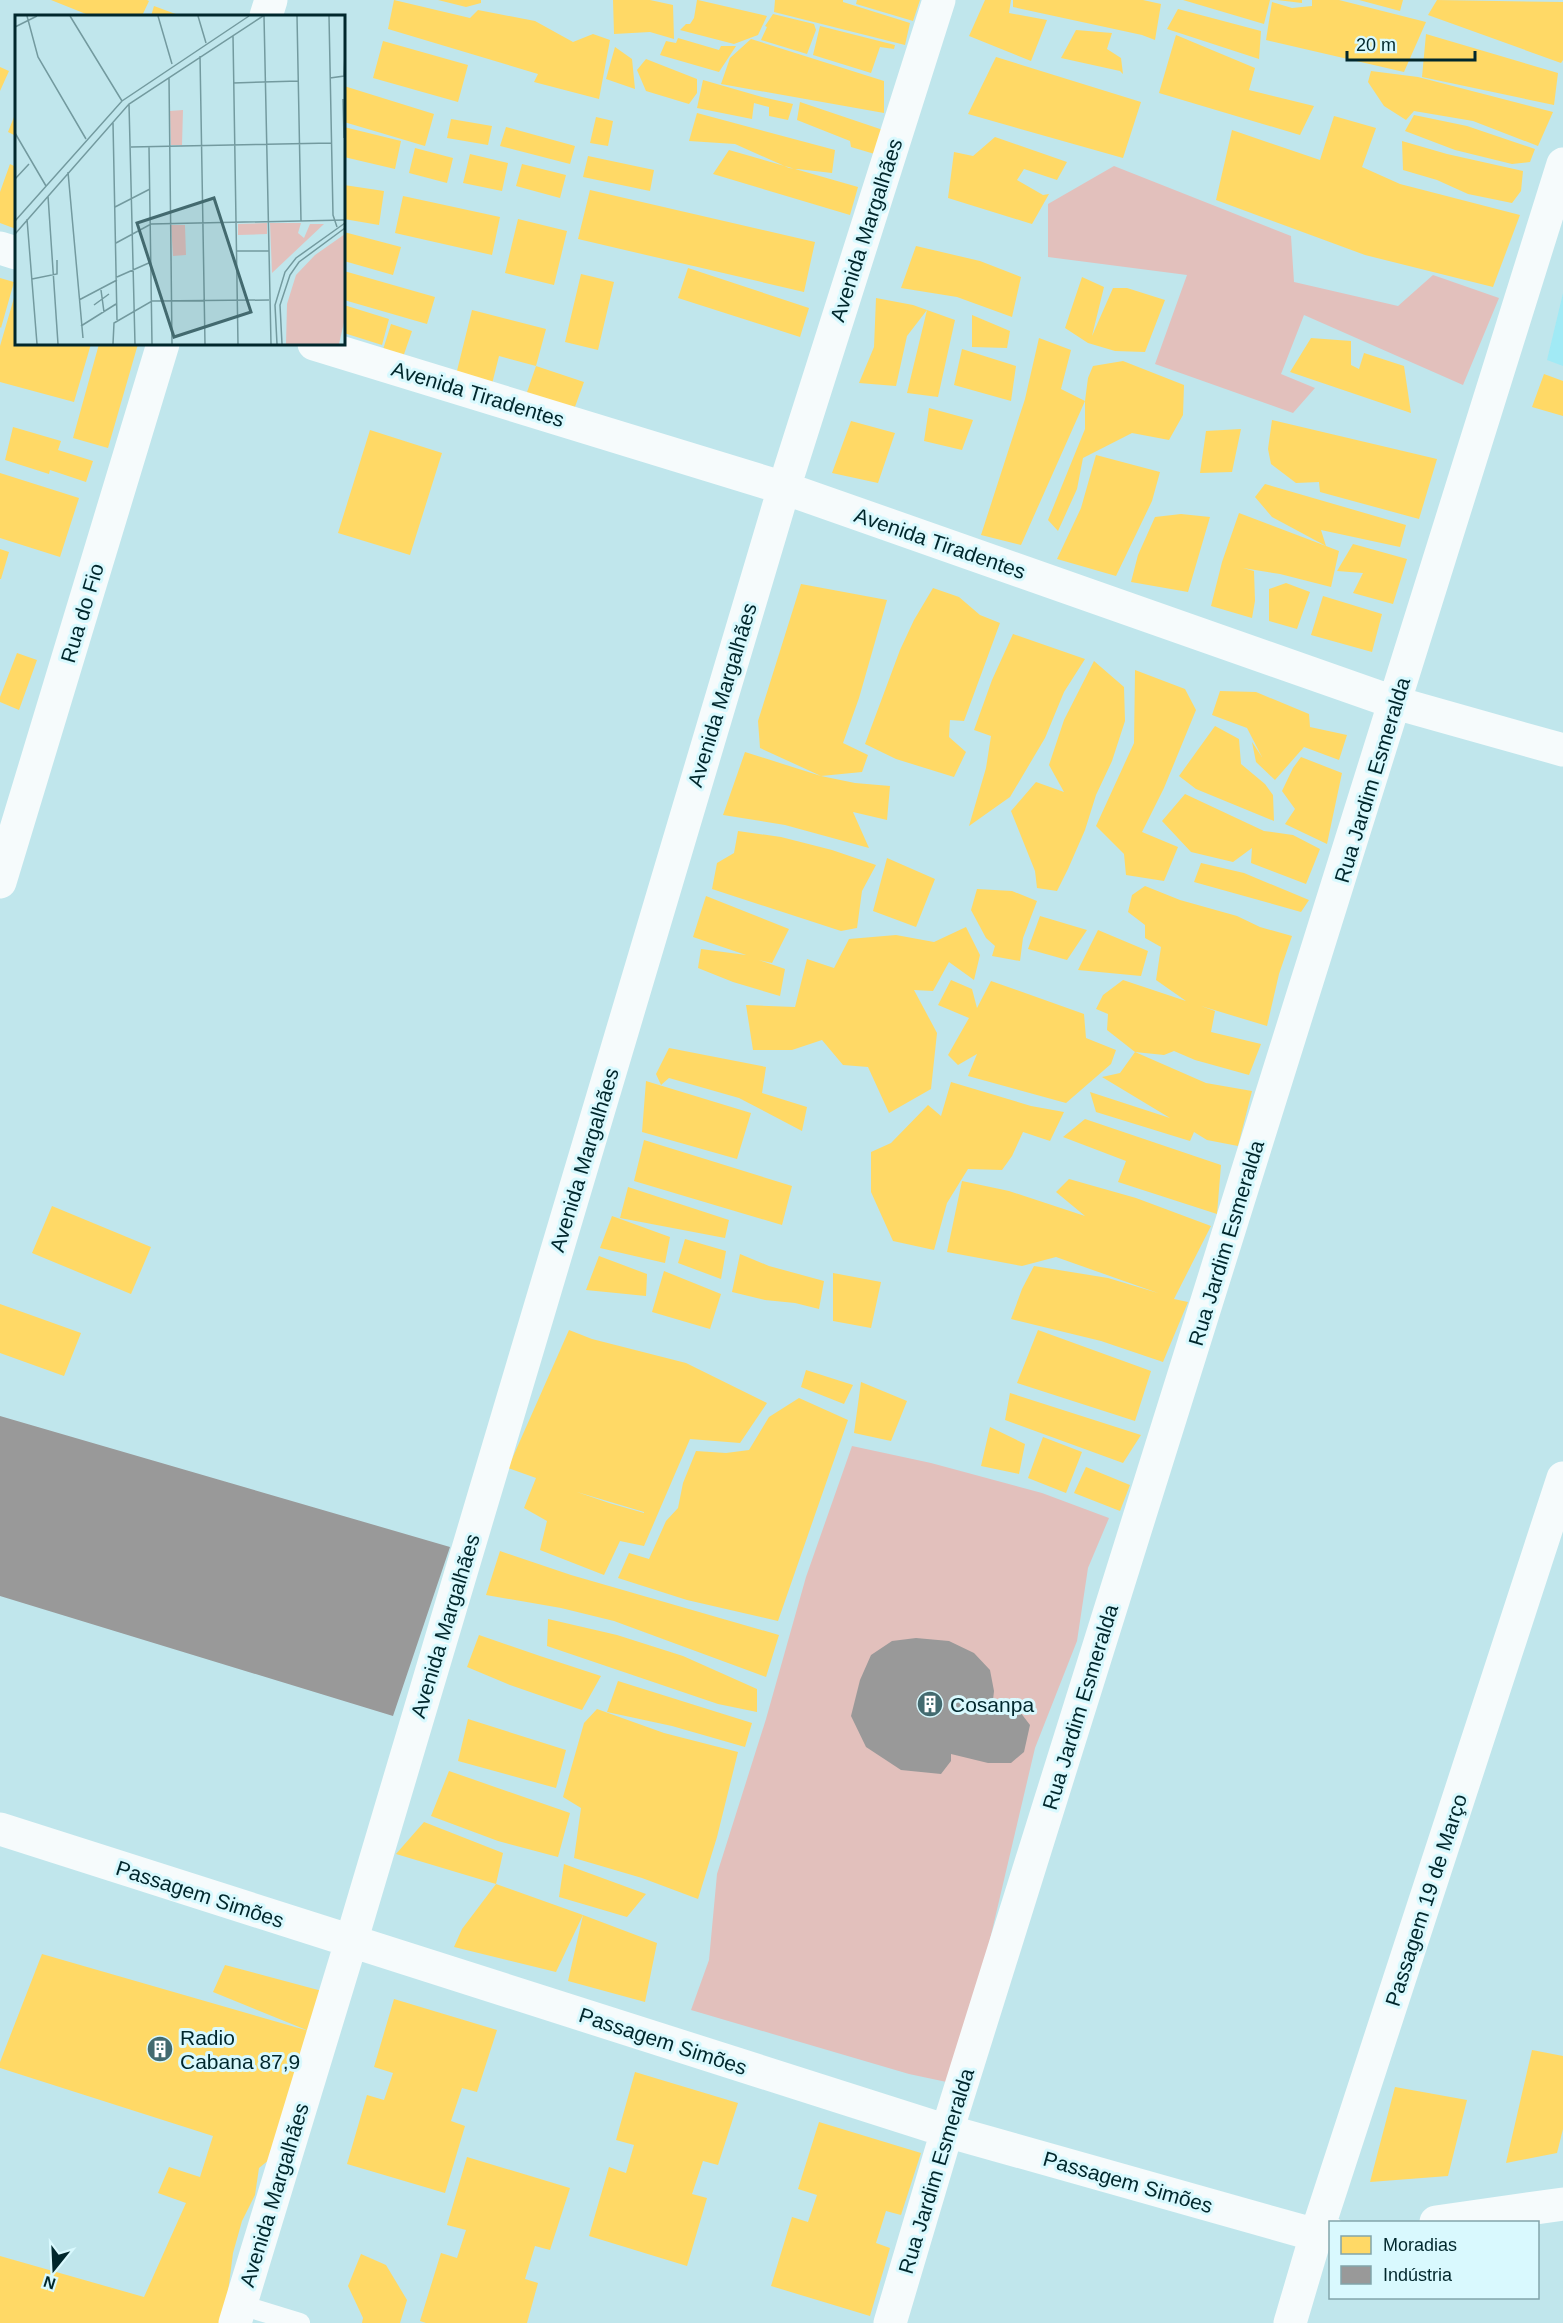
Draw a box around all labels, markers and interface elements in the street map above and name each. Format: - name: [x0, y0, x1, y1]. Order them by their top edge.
- inset map: [15, 15, 345, 345]
- scale bar: [1347, 24, 1474, 62]
- text: 20 m: [1356, 35, 1396, 55]
- street label: Avenida Margalhães: [826, 136, 906, 324]
- street label: Avenida Tiradentes: [389, 357, 567, 431]
- street label: Avenida Tiradentes: [851, 503, 1029, 583]
- street label: Rua do Fio: [56, 561, 108, 665]
- street label: Avenida Margalhães: [683, 600, 761, 790]
- street label: Rua Jardim Esmeralda: [1330, 674, 1414, 885]
- street label: Avenida Margalhães: [545, 1065, 623, 1255]
- street label: Rua Jardim Esmeralda: [1184, 1137, 1268, 1348]
- street label: Avenida Margalhães: [406, 1531, 484, 1721]
- street label: Rua Jardim Esmeralda: [1038, 1601, 1122, 1812]
- building icon: Cosanpa: [915, 1689, 945, 1719]
- place label: Cosanpa: [950, 1693, 1034, 1716]
- street label: Passagem 19 de Março: [1381, 1791, 1471, 2009]
- street label: Passagem Simões: [113, 1856, 287, 1932]
- street label: Passagem Simões: [576, 2003, 750, 2079]
- place label: Radio Cabana 87,9: [180, 2026, 300, 2073]
- building icon: Radio Cabana 87,9: [145, 2034, 175, 2064]
- street label: Rua Jardim Esmeralda: [894, 2065, 978, 2276]
- street label: Avenida Margalhães: [235, 2100, 313, 2290]
- street label: Passagem Simões: [1041, 2147, 1215, 2217]
- legend: [1329, 2221, 1539, 2299]
- text: Moradias: [1383, 2235, 1457, 2255]
- north arrow: [24, 2239, 84, 2299]
- text: Indústria: [1383, 2265, 1453, 2285]
- text: N: [41, 2273, 58, 2293]

